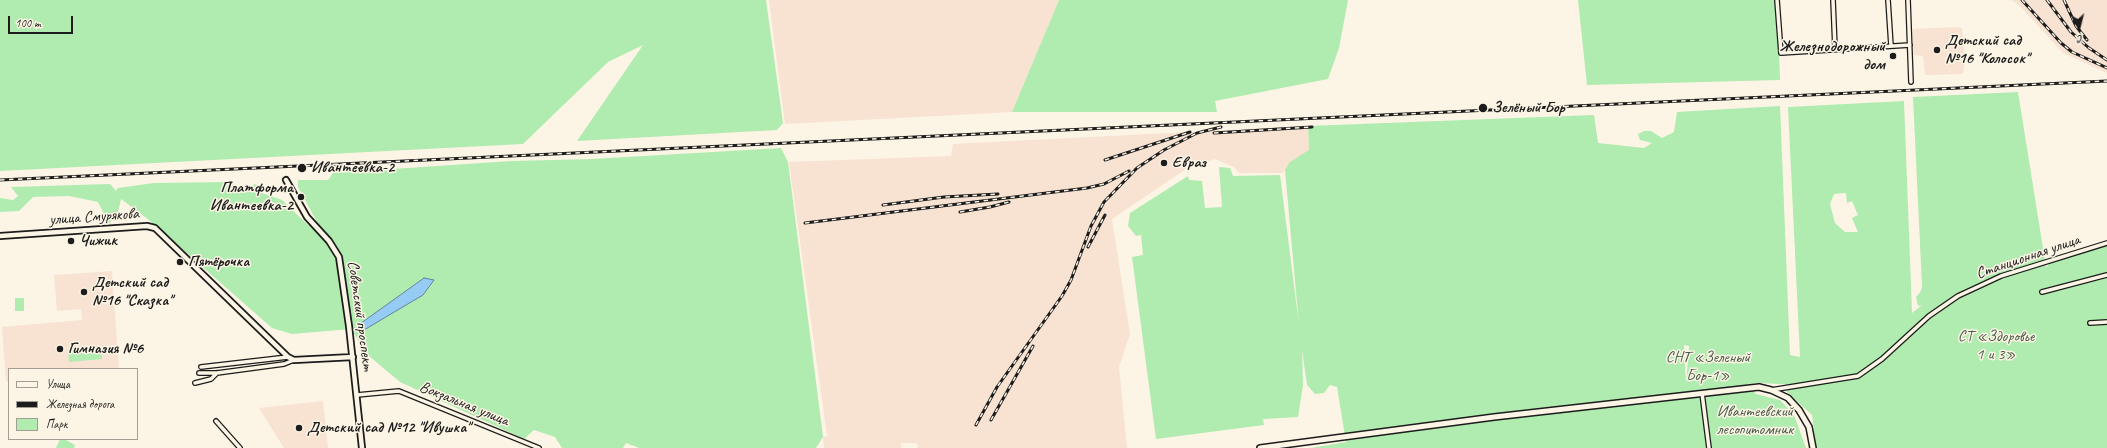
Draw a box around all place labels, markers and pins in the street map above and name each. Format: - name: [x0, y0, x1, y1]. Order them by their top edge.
- place label: Детский сад №16 "Колосок": [1945, 31, 2029, 69]
- place label: Железнодорожный дом: [1780, 37, 1885, 75]
- marker: Детский сад №16 "Колосок": [1932, 45, 1942, 55]
- marker: Железнодорожный дом: [1888, 51, 1898, 61]
- place label: Зелёный Бор: [1492, 98, 1565, 118]
- marker: Зелёный Бор: [1477, 102, 1489, 114]
- place label: Евраз: [1172, 153, 1206, 173]
- place label: Ивантеевка-2: [311, 158, 394, 178]
- marker: Евраз: [1159, 158, 1169, 168]
- marker: Ивантеевка-2: [296, 162, 308, 174]
- place label: Платформа Ивантеевка-2: [210, 178, 293, 216]
- marker: Платформа Ивантеевка-2: [296, 192, 306, 202]
- place label: Чижик: [79, 231, 117, 251]
- marker: Чижик: [66, 236, 76, 246]
- place label: Пятёрочка: [188, 252, 249, 272]
- marker: Пятёрочка: [175, 257, 185, 267]
- place label: Детский сад №16 "Сказка": [92, 273, 172, 311]
- marker: Детский сад №16 "Сказка": [79, 287, 89, 297]
- place label: Гимназия №6: [68, 339, 143, 359]
- marker: Гимназия №6: [55, 344, 65, 354]
- place label: Детский сад №12 "Ивушка": [307, 418, 470, 438]
- marker: Детский сад №12 "Ивушка": [294, 423, 304, 433]

